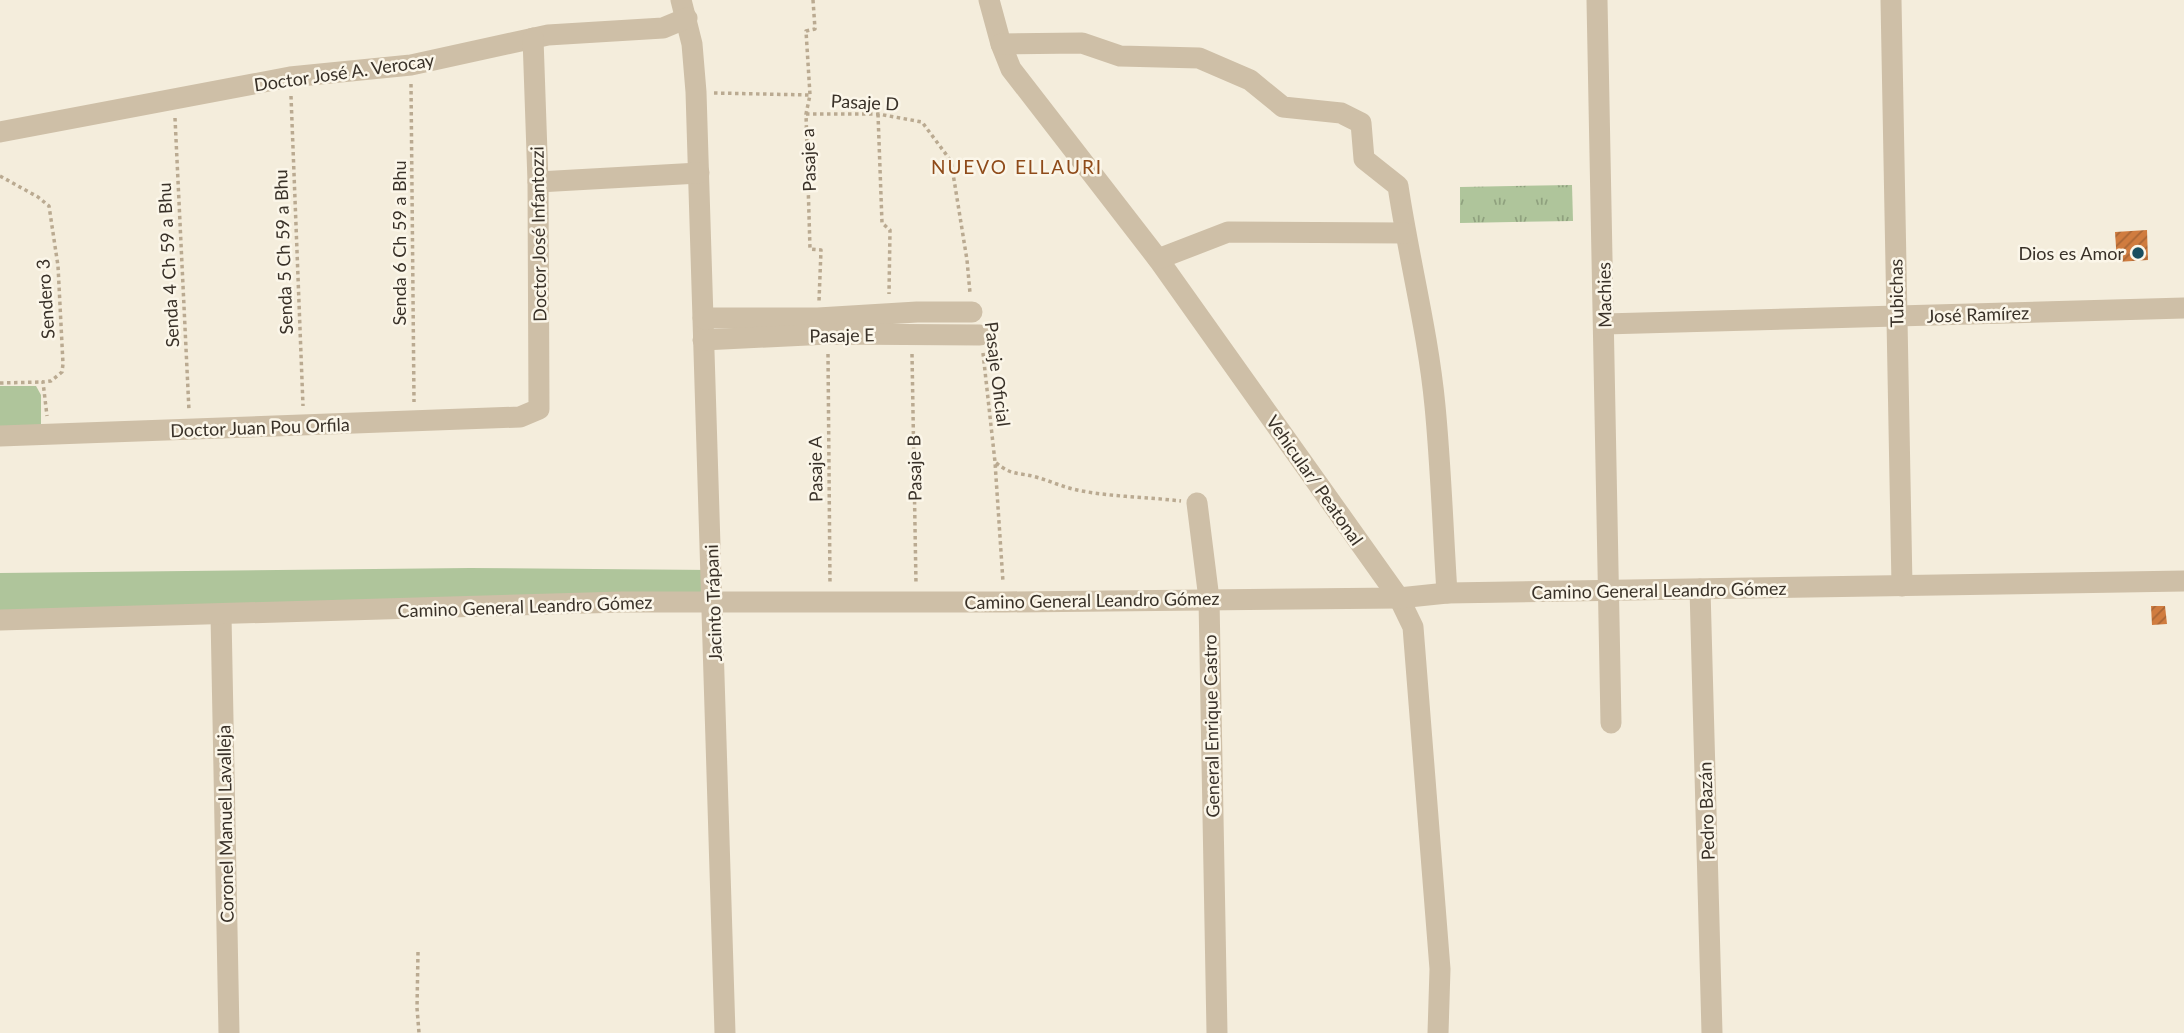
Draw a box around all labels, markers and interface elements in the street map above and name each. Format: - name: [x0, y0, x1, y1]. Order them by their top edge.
- street label: Doctor José A. Verocay: [252, 48, 436, 96]
- street label: Pasaje D: [830, 89, 900, 115]
- street label: Pasaje a: [796, 128, 820, 192]
- street label: Doctor José Infantozzi: [525, 146, 551, 322]
- district label: NUEVO ELLAURI: [931, 155, 1103, 178]
- street label: Senda 6 Ch 59 a Bhu: [388, 160, 410, 326]
- street label: Senda 5 Ch 59 a Bhu: [269, 169, 297, 335]
- street label: Senda 4 Ch 59 a Bhu: [153, 182, 183, 348]
- place label: Dios es Amor: [2019, 242, 2124, 264]
- marker: Dios es Amor: [2130, 245, 2146, 261]
- street label: Sendero 3: [31, 258, 59, 340]
- street label: Tubichas: [1884, 258, 1908, 327]
- street label: Machies: [1592, 262, 1616, 328]
- street label: José Ramírez: [1926, 301, 2030, 327]
- street label: Pasaje Oficial: [981, 320, 1015, 428]
- street label: Pasaje E: [809, 323, 875, 347]
- street label: Vehicular/ Peatonal: [1262, 411, 1368, 549]
- street label: Doctor Juan Pou Orfila: [170, 413, 350, 441]
- street label: Pasaje A: [803, 435, 827, 502]
- street label: Pasaje B: [902, 435, 926, 501]
- street label: Jacinto Trápani: [700, 544, 726, 662]
- street label: Camino General Leandro Gómez: [1531, 577, 1787, 603]
- street label: Camino General Leandro Gómez: [964, 587, 1220, 613]
- street label: Camino General Leandro Gómez: [397, 591, 653, 621]
- street label: General Enrique Castro: [1198, 634, 1224, 818]
- street label: Coronel Manuel Lavalleja: [212, 725, 238, 923]
- street label: Pedro Bazán: [1693, 761, 1719, 861]

